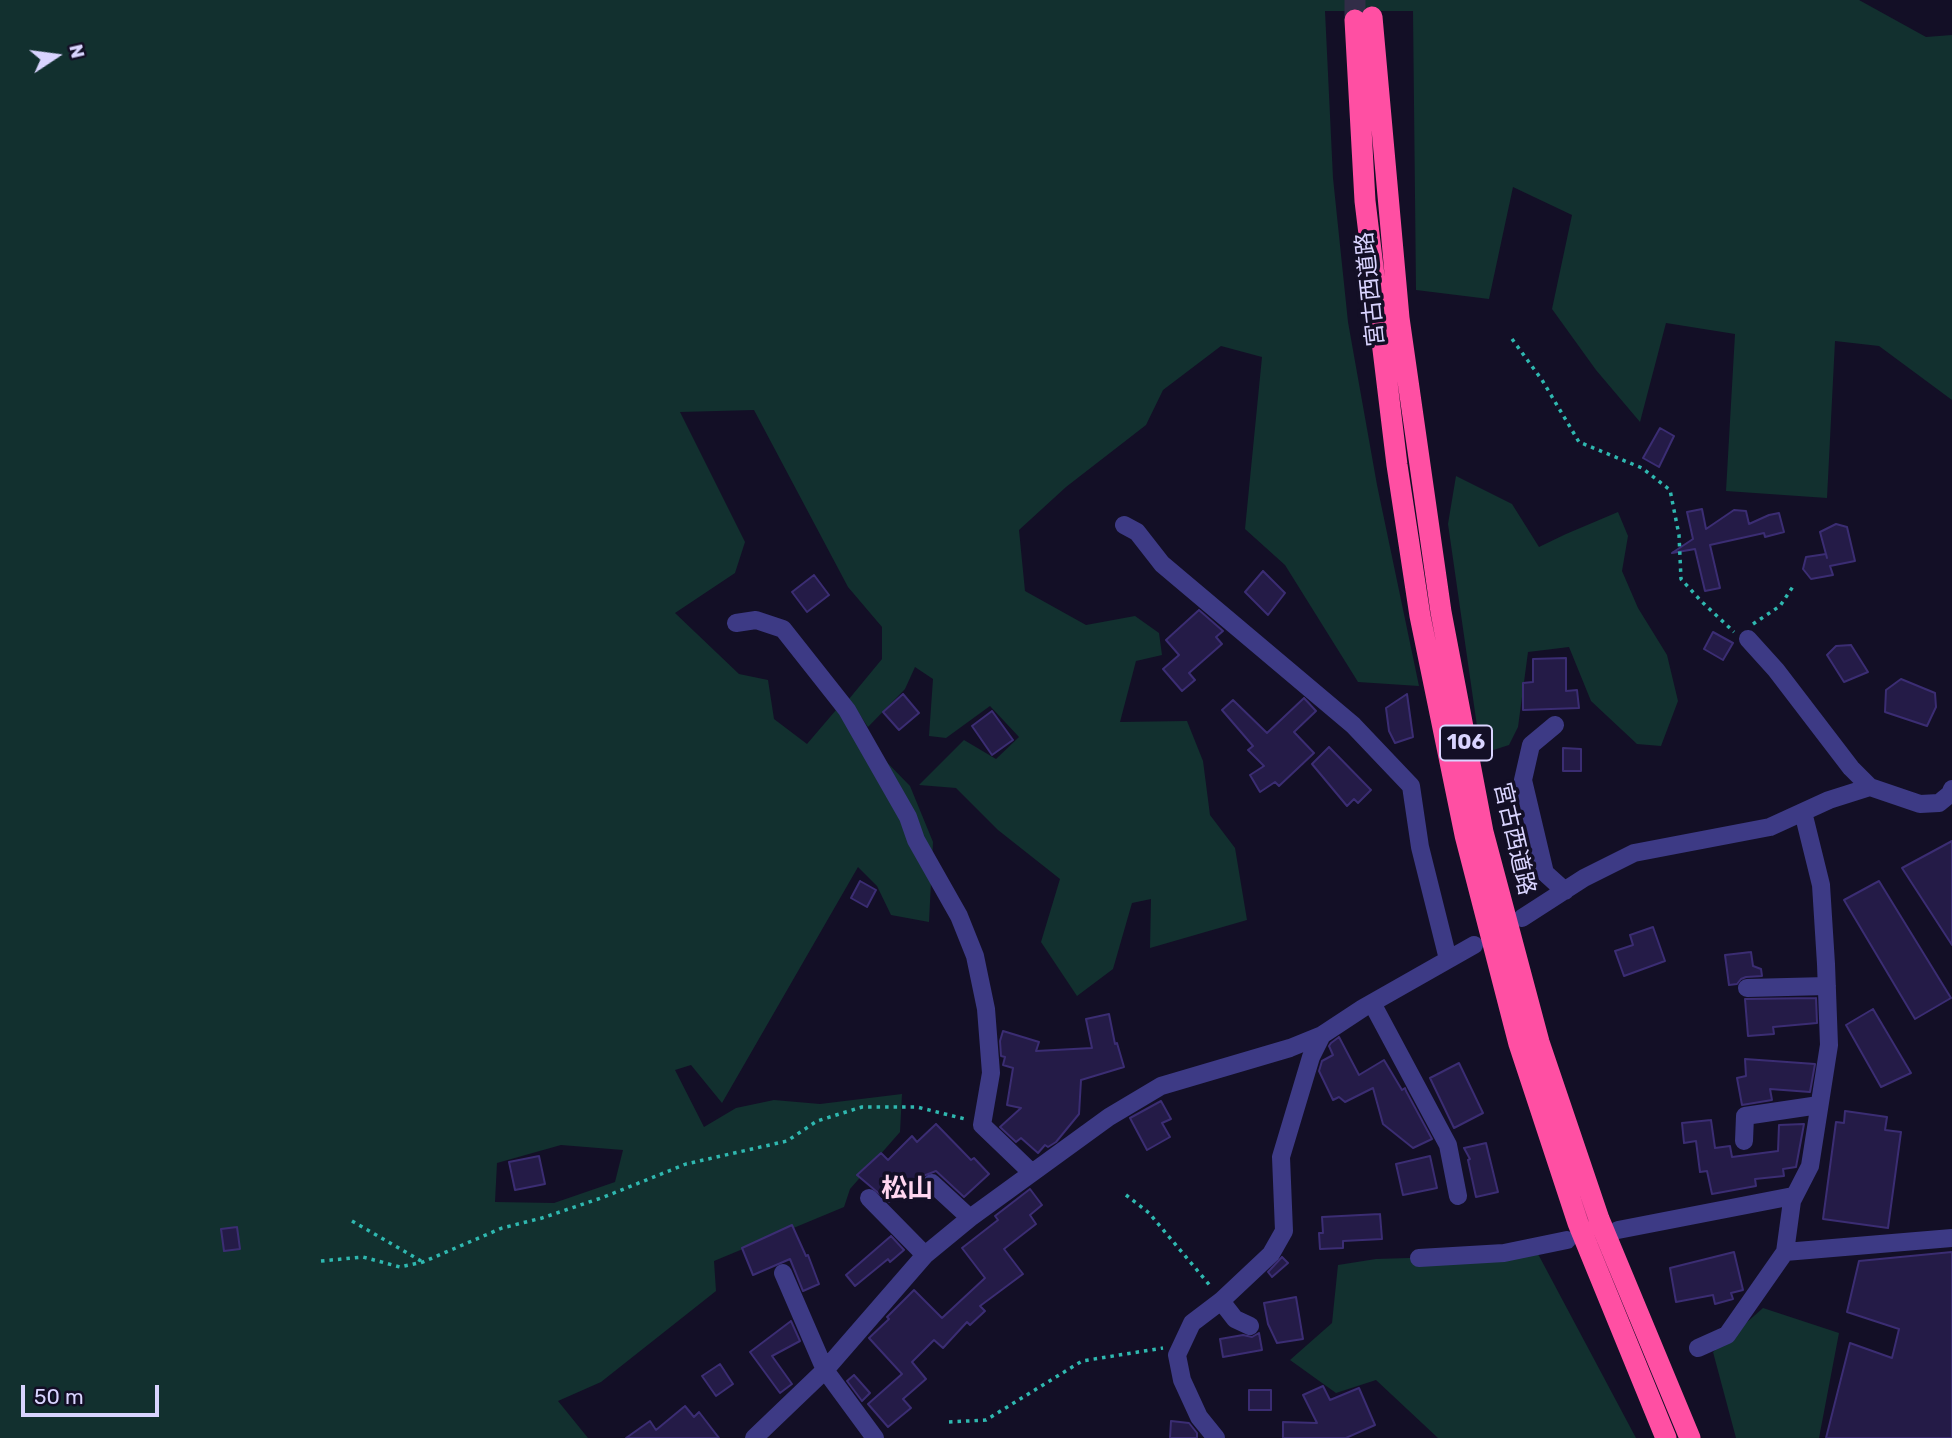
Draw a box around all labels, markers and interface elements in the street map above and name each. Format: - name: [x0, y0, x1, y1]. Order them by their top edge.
- north arrow: [21, 21, 91, 91]
- text: N: [64, 42, 90, 60]
- street label: 宮古西道路: [1351, 230, 1391, 348]
- road number: 106: [1440, 726, 1492, 760]
- street label: 宮古西道路: [1488, 780, 1540, 898]
- district label: 松山: [881, 1173, 933, 1205]
- scale bar: [24, 1372, 163, 1416]
- text: 50 m: [34, 1384, 84, 1409]

